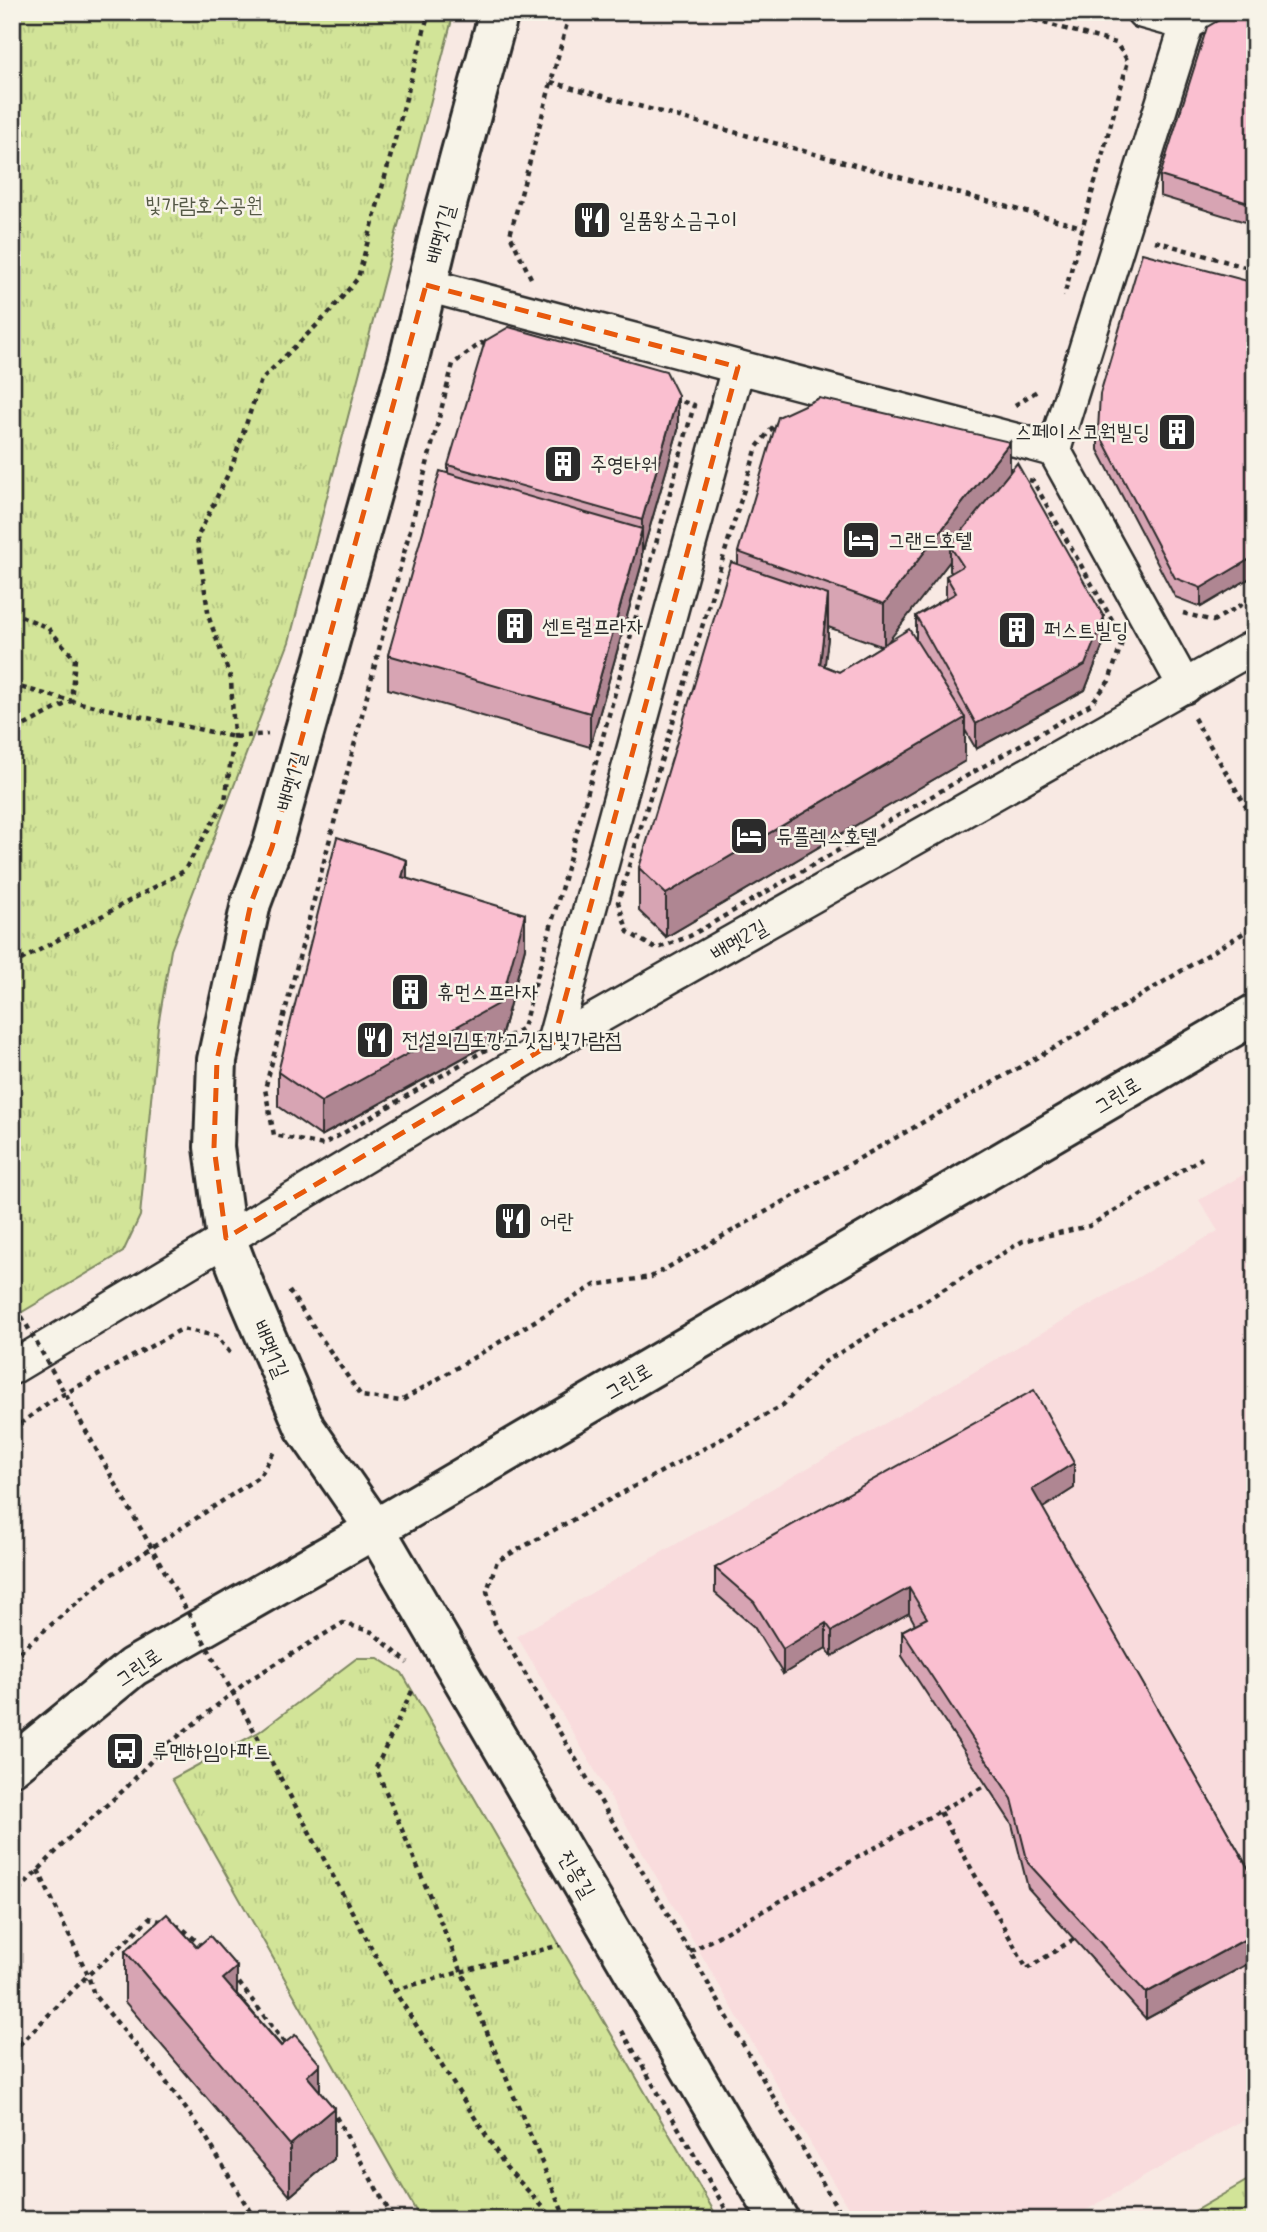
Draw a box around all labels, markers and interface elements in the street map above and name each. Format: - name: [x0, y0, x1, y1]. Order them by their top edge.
- park label: 빛가람호수공원: [145, 192, 263, 220]
- restaurant icon: 일품왕소금구이: [571, 199, 613, 241]
- street label: 배멧1길: [420, 202, 462, 267]
- place label: 일품왕소금구이: [619, 207, 737, 235]
- building icon: 스페이스코웍빌딩: [1156, 411, 1198, 453]
- place label: 스페이스코웍빌딩: [1015, 419, 1150, 447]
- building icon: 주영타워: [542, 443, 584, 485]
- place label: 주영타워: [590, 451, 658, 479]
- hotel icon: 그랜드호텔: [840, 519, 882, 561]
- place label: 그랜드호텔: [888, 527, 973, 555]
- building icon: 센트럴프라자: [494, 605, 536, 647]
- building icon: 퍼스트빌딩: [996, 609, 1038, 651]
- place label: 센트럴프라자: [542, 613, 643, 641]
- place label: 퍼스트빌딩: [1044, 617, 1129, 645]
- street label: 배멧1길: [270, 748, 314, 814]
- hotel icon: 듀플렉스호텔: [728, 815, 770, 857]
- place label: 듀플렉스호텔: [776, 823, 877, 851]
- street label: 배멧2길: [706, 913, 773, 968]
- building icon: 휴먼스프라자: [389, 971, 431, 1013]
- place label: 휴먼스프라자: [437, 979, 538, 1007]
- restaurant icon: 전설의김또깡고깃집빛가람점: [354, 1019, 396, 1061]
- place label: 전설의김또깡고깃집빛가람점: [402, 1027, 622, 1055]
- street label: 그린로: [1089, 1071, 1146, 1121]
- restaurant icon: 어란: [492, 1200, 534, 1242]
- place label: 어란: [540, 1208, 574, 1236]
- street label: 배멧1길: [245, 1316, 295, 1383]
- street label: 그린로: [600, 1357, 657, 1407]
- street label: 그린로: [110, 1642, 167, 1694]
- bus stop icon: 루멘하임아파트: [104, 1730, 146, 1772]
- place label: 루멘하임아파트: [152, 1738, 270, 1766]
- street label: 진흥길: [551, 1846, 601, 1904]

